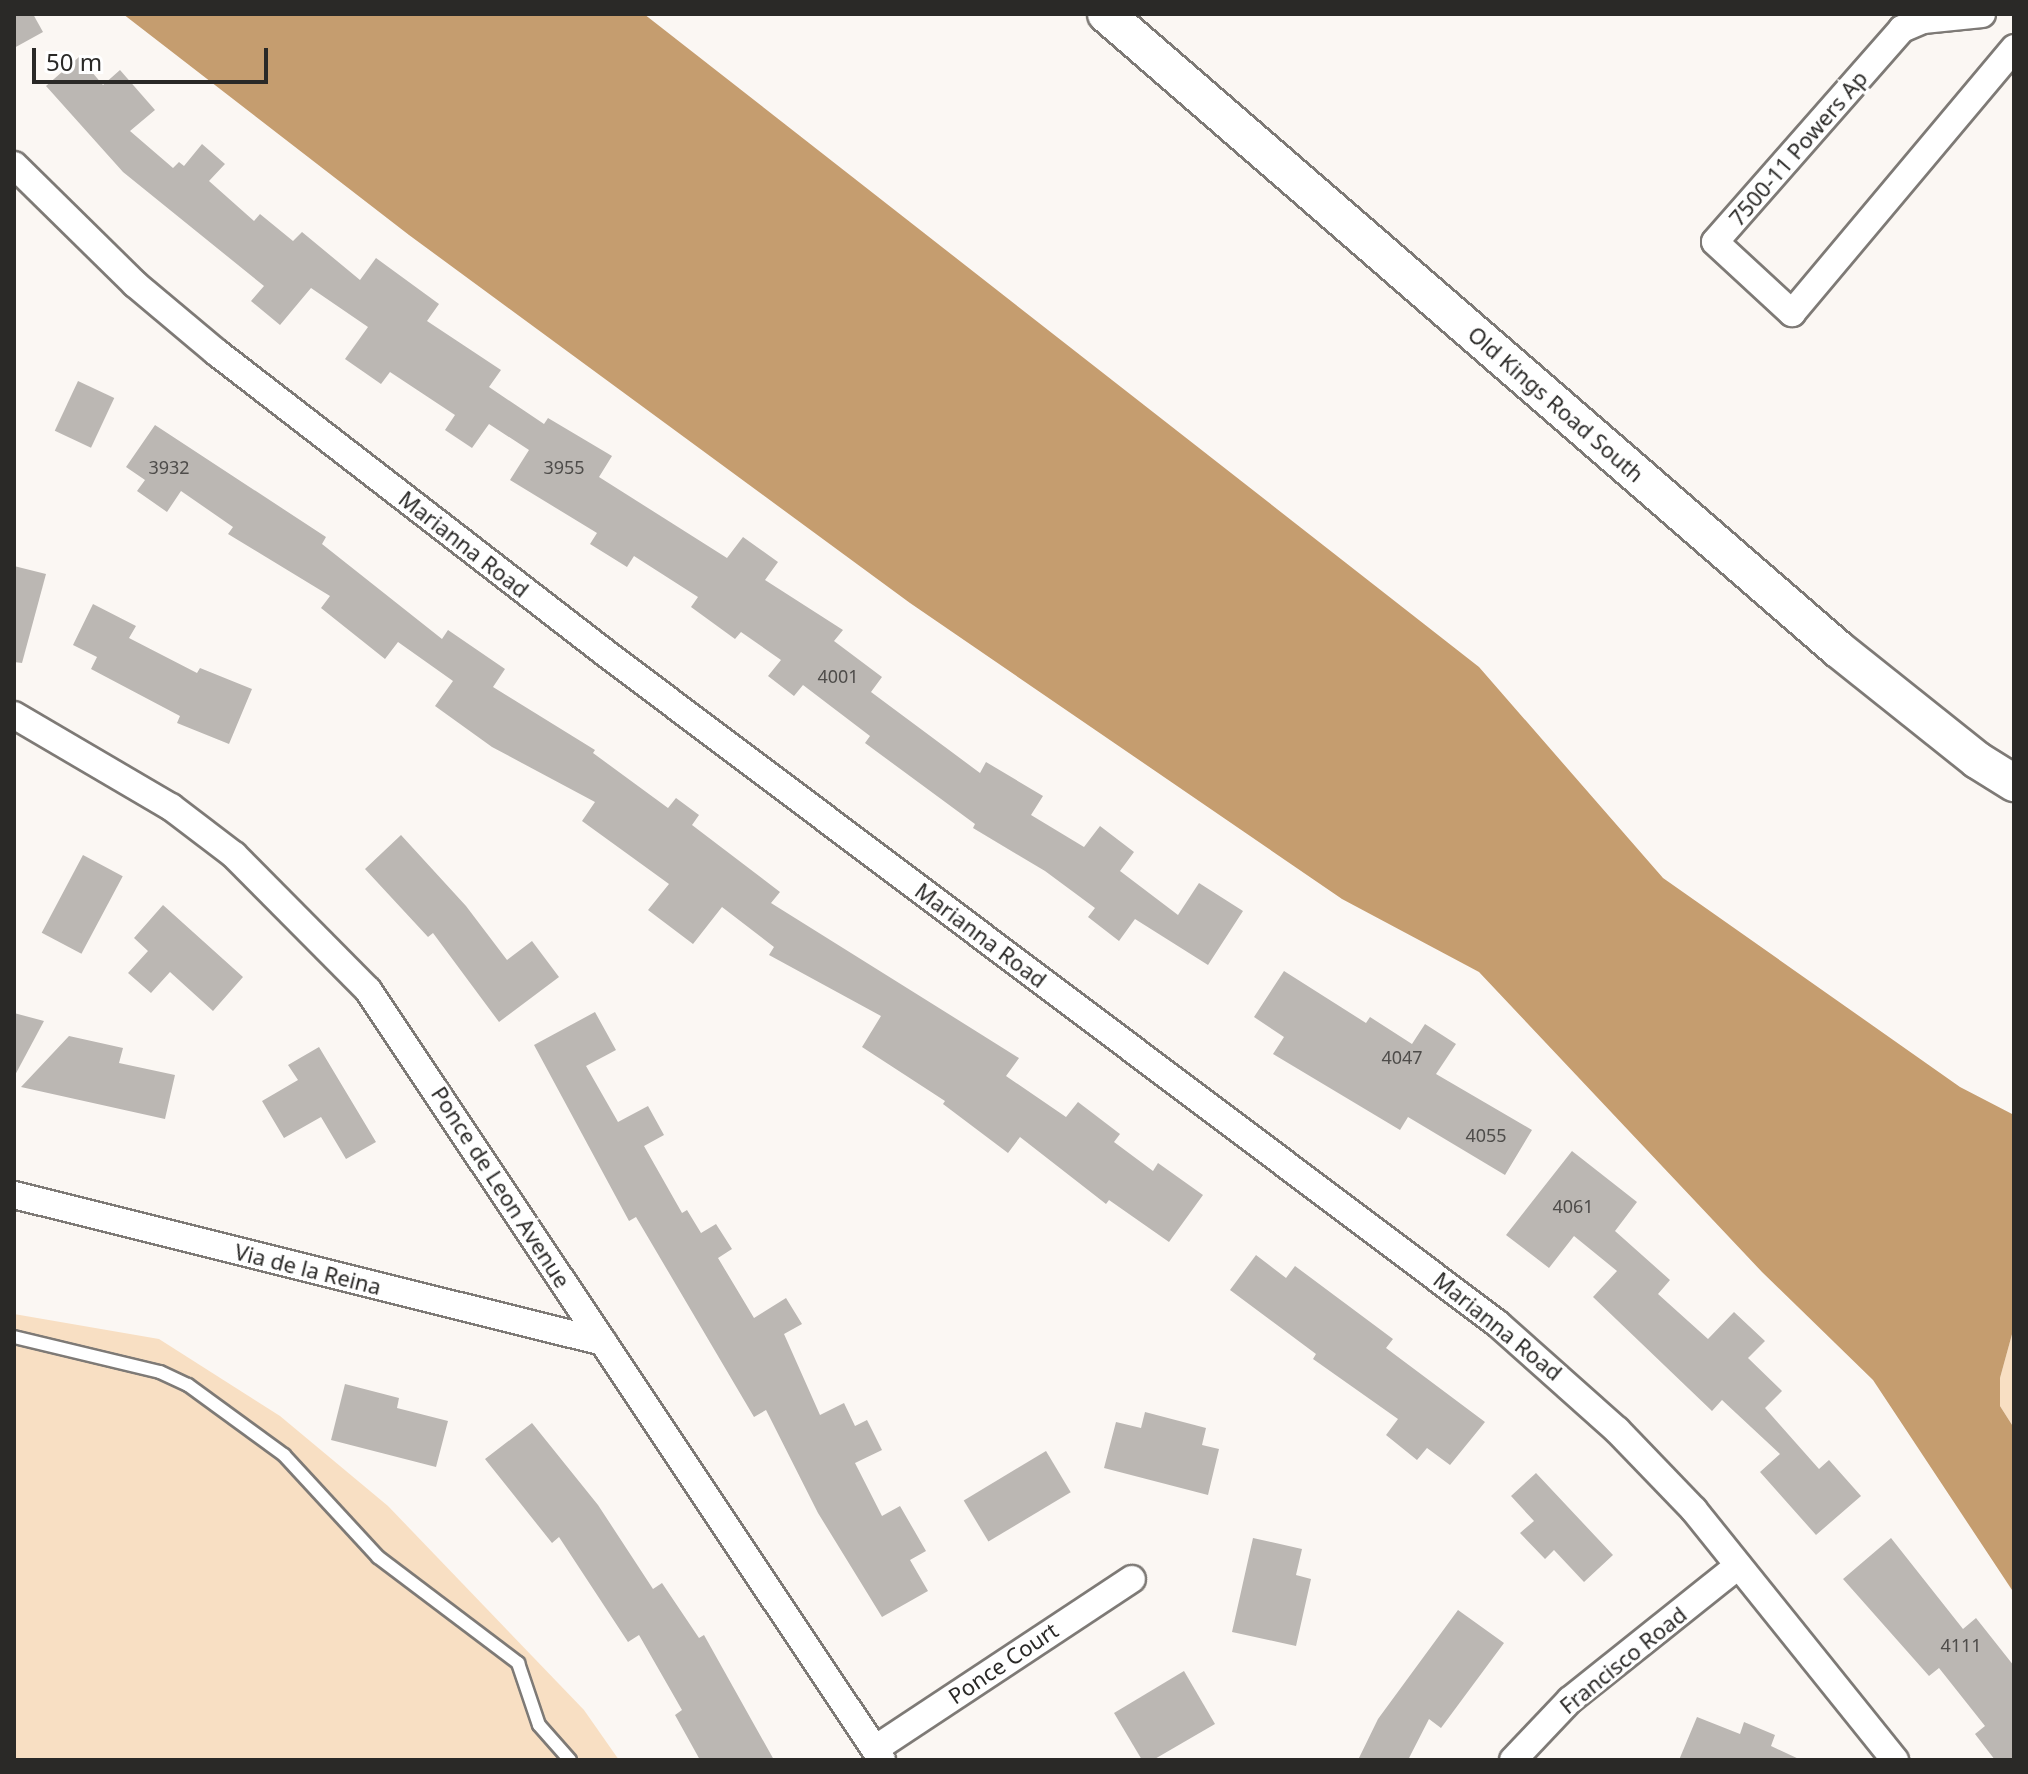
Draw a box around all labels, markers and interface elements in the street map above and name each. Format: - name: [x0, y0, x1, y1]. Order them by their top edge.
- scale bar: [36, 32, 272, 82]
- text: 50 m: [46, 45, 102, 78]
- street label: 7500-11 Powers Ap: [1723, 65, 1873, 231]
- street label: Old Kings Road South: [1463, 321, 1649, 487]
- house number: 3932: [148, 456, 190, 478]
- house number: 3955: [543, 456, 585, 478]
- street label: Marianna Road: [394, 485, 534, 603]
- house number: 4001: [817, 665, 859, 687]
- street label: Marianna Road: [910, 877, 1052, 993]
- house number: 4047: [1381, 1046, 1423, 1068]
- street label: Ponce de Leon Avenue: [426, 1082, 576, 1292]
- house number: 4055: [1465, 1124, 1507, 1146]
- house number: 4061: [1552, 1195, 1594, 1217]
- street label: Via de la Reina: [232, 1238, 384, 1300]
- street label: Marianna Road: [1428, 1266, 1568, 1386]
- street label: Francisco Road: [1554, 1601, 1692, 1719]
- street label: Ponce Court: [943, 1617, 1063, 1709]
- house number: 4111: [1940, 1634, 1982, 1656]

